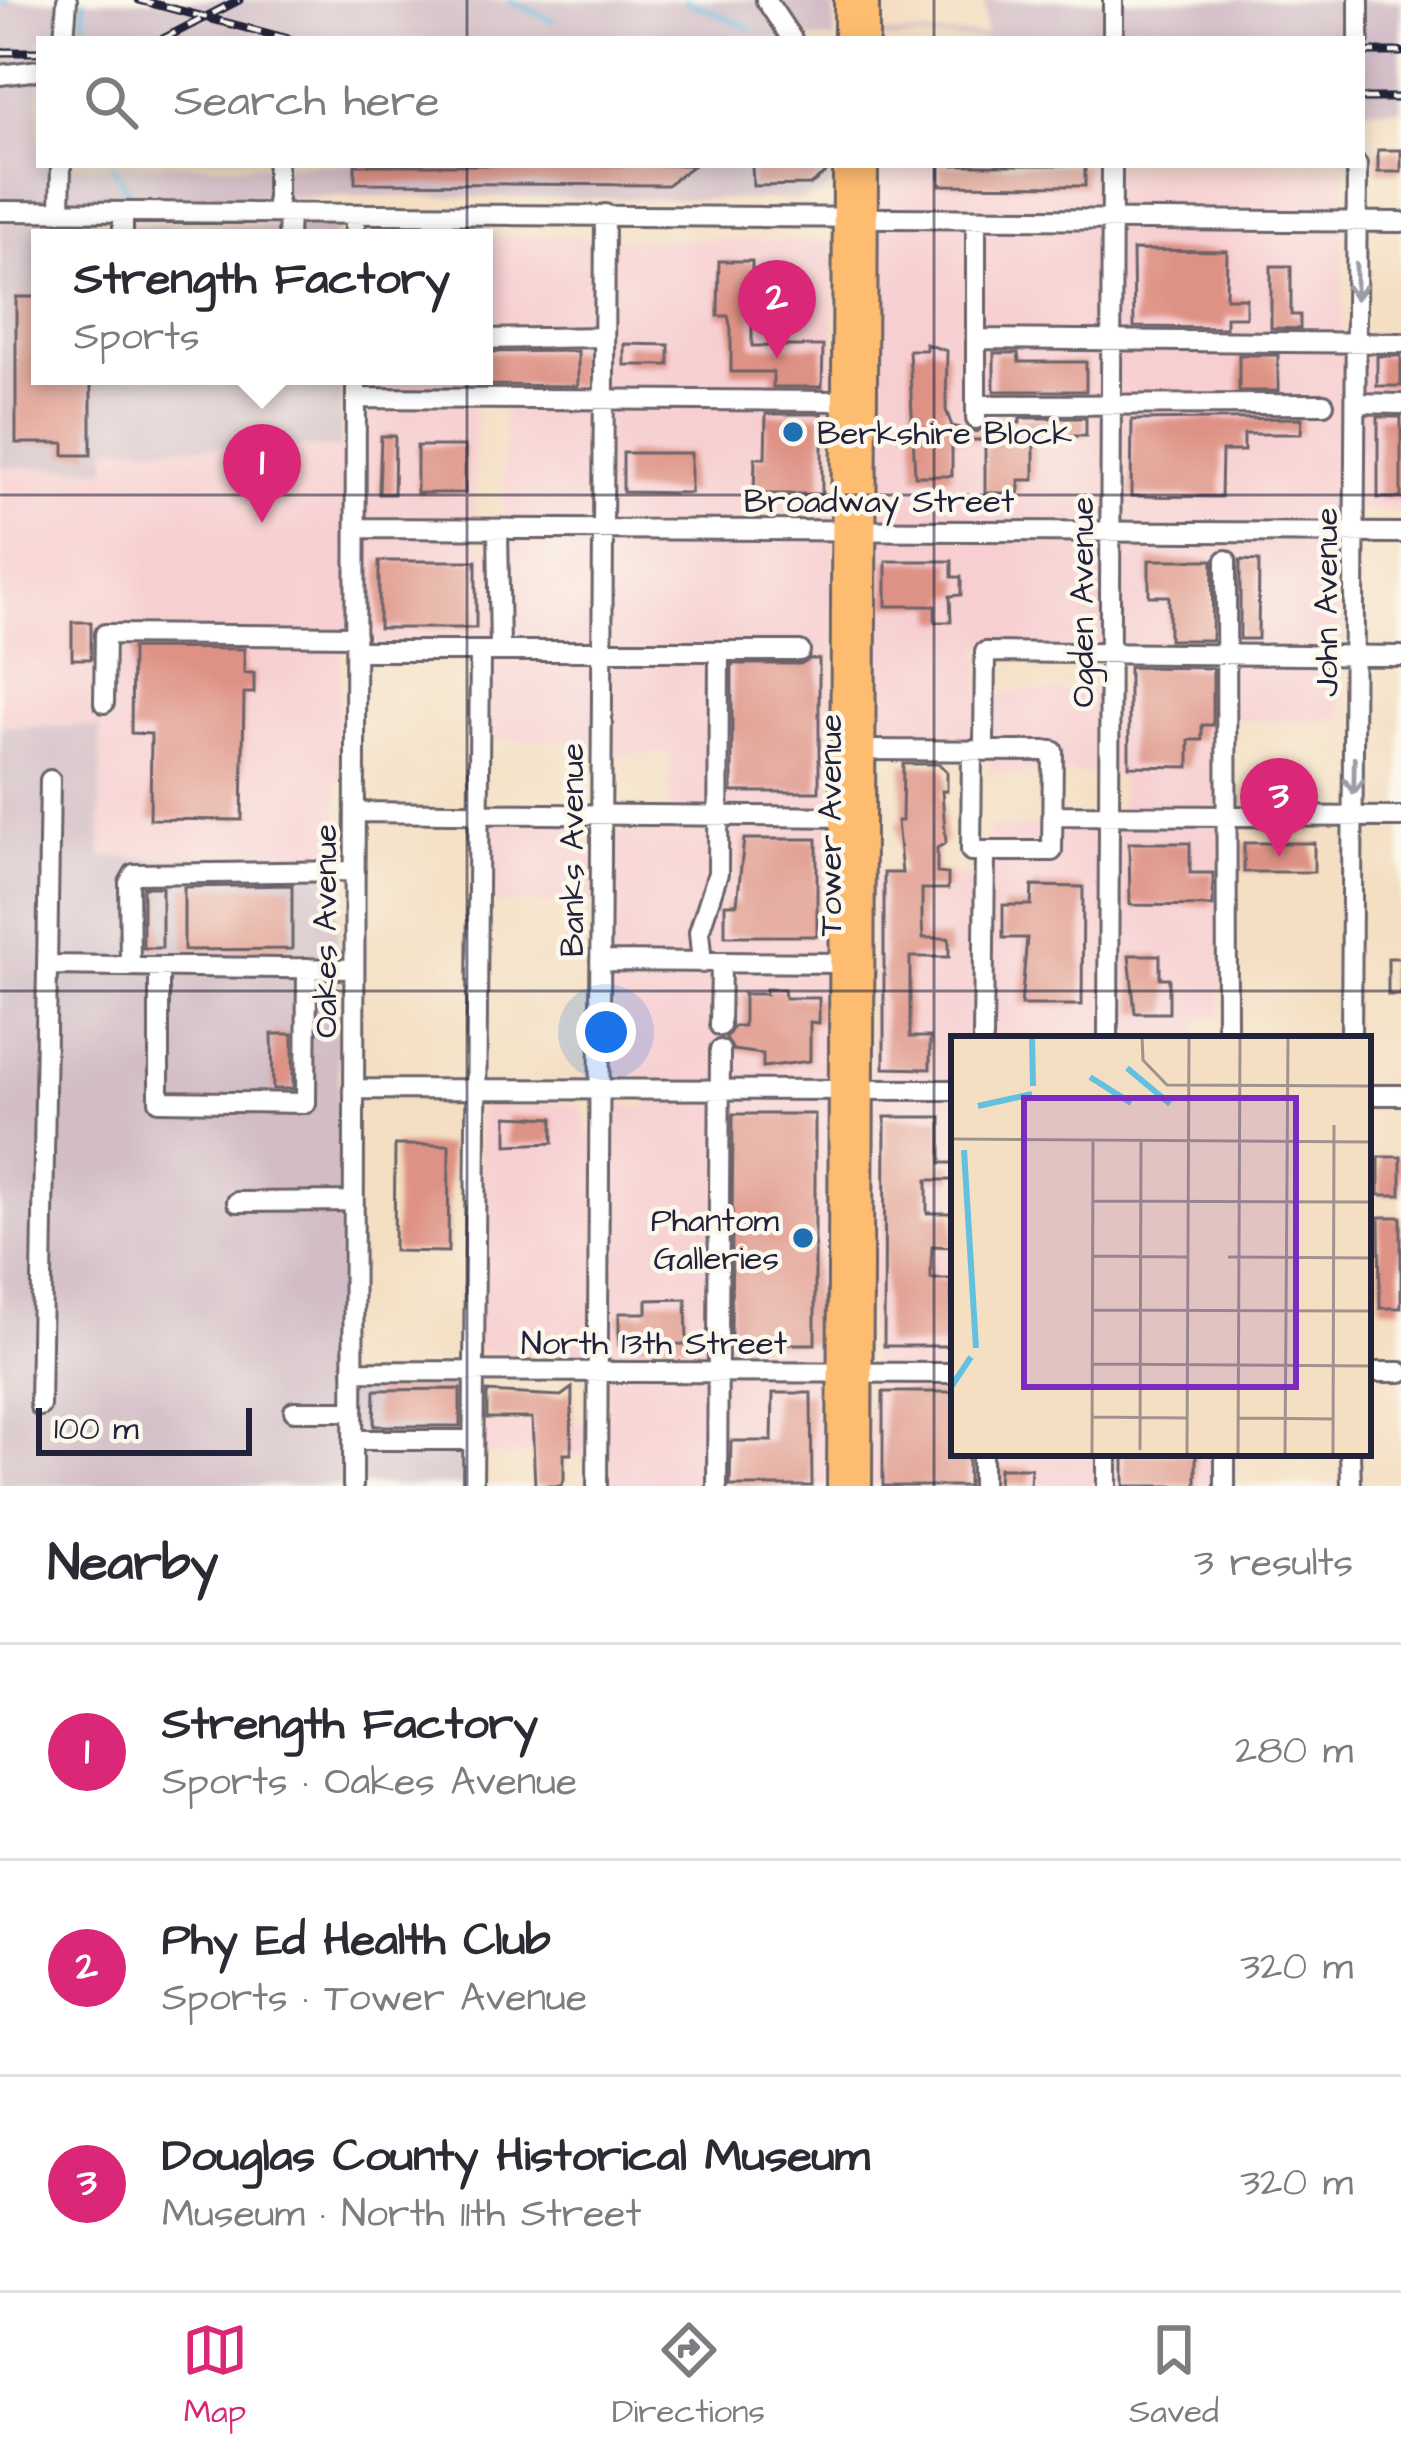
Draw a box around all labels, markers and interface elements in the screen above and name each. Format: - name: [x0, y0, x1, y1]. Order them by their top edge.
- search box: [36, 36, 1365, 168]
- icon: search: [78, 69, 144, 135]
- text: Search here: [174, 71, 440, 133]
- popup: [31, 229, 493, 385]
- text: Strength Factory: [74, 249, 450, 311]
- pin: 2: [738, 260, 816, 359]
- one-way arrow: [1345, 262, 1367, 301]
- text: Sports: [74, 311, 200, 365]
- place label: Berkshire Block: [817, 411, 1072, 457]
- marker: Berkshire Block: [780, 419, 806, 445]
- pin: 1: [223, 424, 301, 523]
- street label: Broadway Street: [744, 479, 1014, 526]
- street label: Ogden Avenue: [1060, 497, 1108, 707]
- street label: John Avenue: [1304, 507, 1350, 697]
- street label: Tower Avenue: [808, 714, 854, 936]
- street label: Banks Avenue: [550, 743, 596, 957]
- one-way arrow: [1342, 756, 1365, 795]
- pin: 3: [1240, 758, 1318, 857]
- street label: Oakes Avenue: [303, 824, 349, 1038]
- your location: [576, 1002, 636, 1062]
- inset map: [951, 1036, 1371, 1456]
- place label: Phantom Galleries: [651, 1198, 779, 1282]
- marker: Phantom Galleries: [790, 1225, 816, 1251]
- street label: North 13th Street: [521, 1321, 787, 1367]
- scale bar: [36, 1402, 252, 1455]
- text: 100 m: [54, 1406, 139, 1452]
- text: Nearby: [48, 1529, 218, 1600]
- text: 3 results: [1194, 1537, 1353, 1591]
- text: Strength Factory: [162, 1694, 538, 1756]
- text: 1: [85, 1725, 90, 1779]
- text: 280 m: [1235, 1725, 1353, 1779]
- text: Sports · Oakes Avenue: [162, 1756, 577, 1810]
- text: Phy Ed Health Club: [162, 1910, 551, 1972]
- text: 2: [76, 1941, 98, 1995]
- text: 320 m: [1240, 1941, 1353, 1995]
- text: Sports · Tower Avenue: [162, 1972, 587, 2026]
- text: Douglas County Historical Museum: [162, 2126, 870, 2188]
- text: 3: [77, 2157, 97, 2211]
- text: 320 m: [1240, 2157, 1353, 2211]
- text: Museum · North 11th Street: [162, 2188, 641, 2242]
- tab: Map: [182, 2317, 248, 2435]
- tab: Directions: [612, 2317, 765, 2435]
- tab: Saved: [1129, 2317, 1219, 2435]

